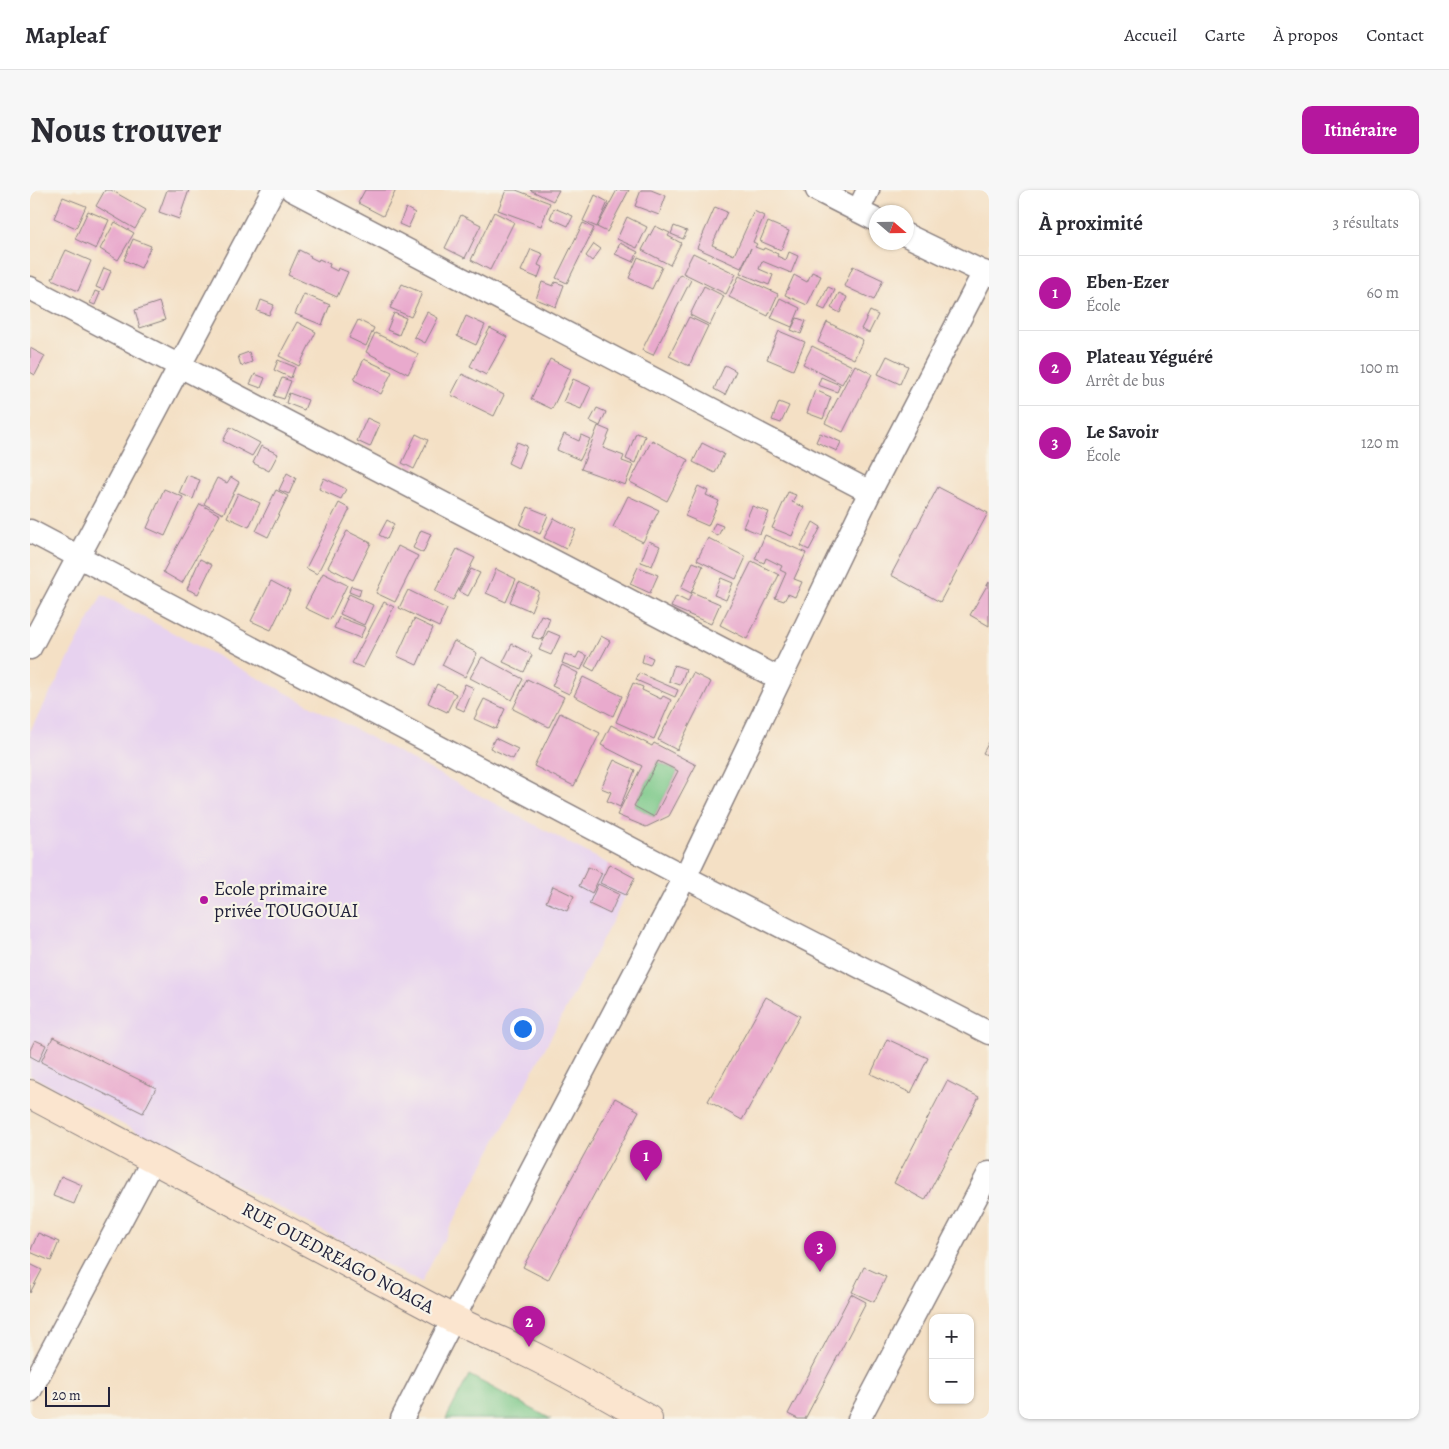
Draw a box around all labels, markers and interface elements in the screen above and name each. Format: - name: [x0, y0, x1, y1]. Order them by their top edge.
- text: Mapleaf: [25, 19, 107, 51]
- text: Accueil: [1124, 23, 1177, 47]
- text: Carte: [1205, 23, 1245, 47]
- text: À propos: [1273, 23, 1338, 47]
- text: Contact: [1366, 23, 1424, 47]
- text: Nous trouver: [30, 106, 222, 154]
- button: Itinéraire: [1302, 106, 1419, 154]
- north arrow: [869, 205, 914, 250]
- text: À proximité: [1039, 209, 1143, 237]
- text: 3 résultats: [1333, 212, 1399, 234]
- text: Eben-Ezer: [1086, 269, 1169, 295]
- text: 1: [1052, 282, 1058, 304]
- text: 60 m: [1367, 282, 1399, 304]
- text: École: [1086, 295, 1121, 317]
- text: Plateau Yéguéré: [1086, 344, 1213, 370]
- text: 2: [1051, 357, 1059, 379]
- text: 100 m: [1360, 357, 1399, 379]
- text: Arrêt de bus: [1086, 370, 1165, 392]
- text: Le Savoir: [1086, 419, 1159, 445]
- text: 3: [1052, 432, 1058, 454]
- text: 120 m: [1361, 432, 1399, 454]
- text: École: [1086, 445, 1121, 467]
- place label: Ecole primaire privée TOUGOUAI: [214, 876, 358, 924]
- marker: Ecole primaire privée TOUGOUAI: [198, 894, 210, 906]
- your location: [510, 1016, 536, 1042]
- pin: 1: [630, 1140, 662, 1181]
- street label: RUE OUEDREAGO NOAGA: [237, 1196, 440, 1320]
- pin: 3: [804, 1231, 836, 1272]
- pin: 2: [513, 1306, 545, 1347]
- map controls: [929, 1314, 974, 1404]
- button: +: [929, 1314, 974, 1359]
- button: −: [929, 1359, 974, 1404]
- scale bar: [45, 1384, 110, 1407]
- text: 20 m: [52, 1386, 81, 1405]

